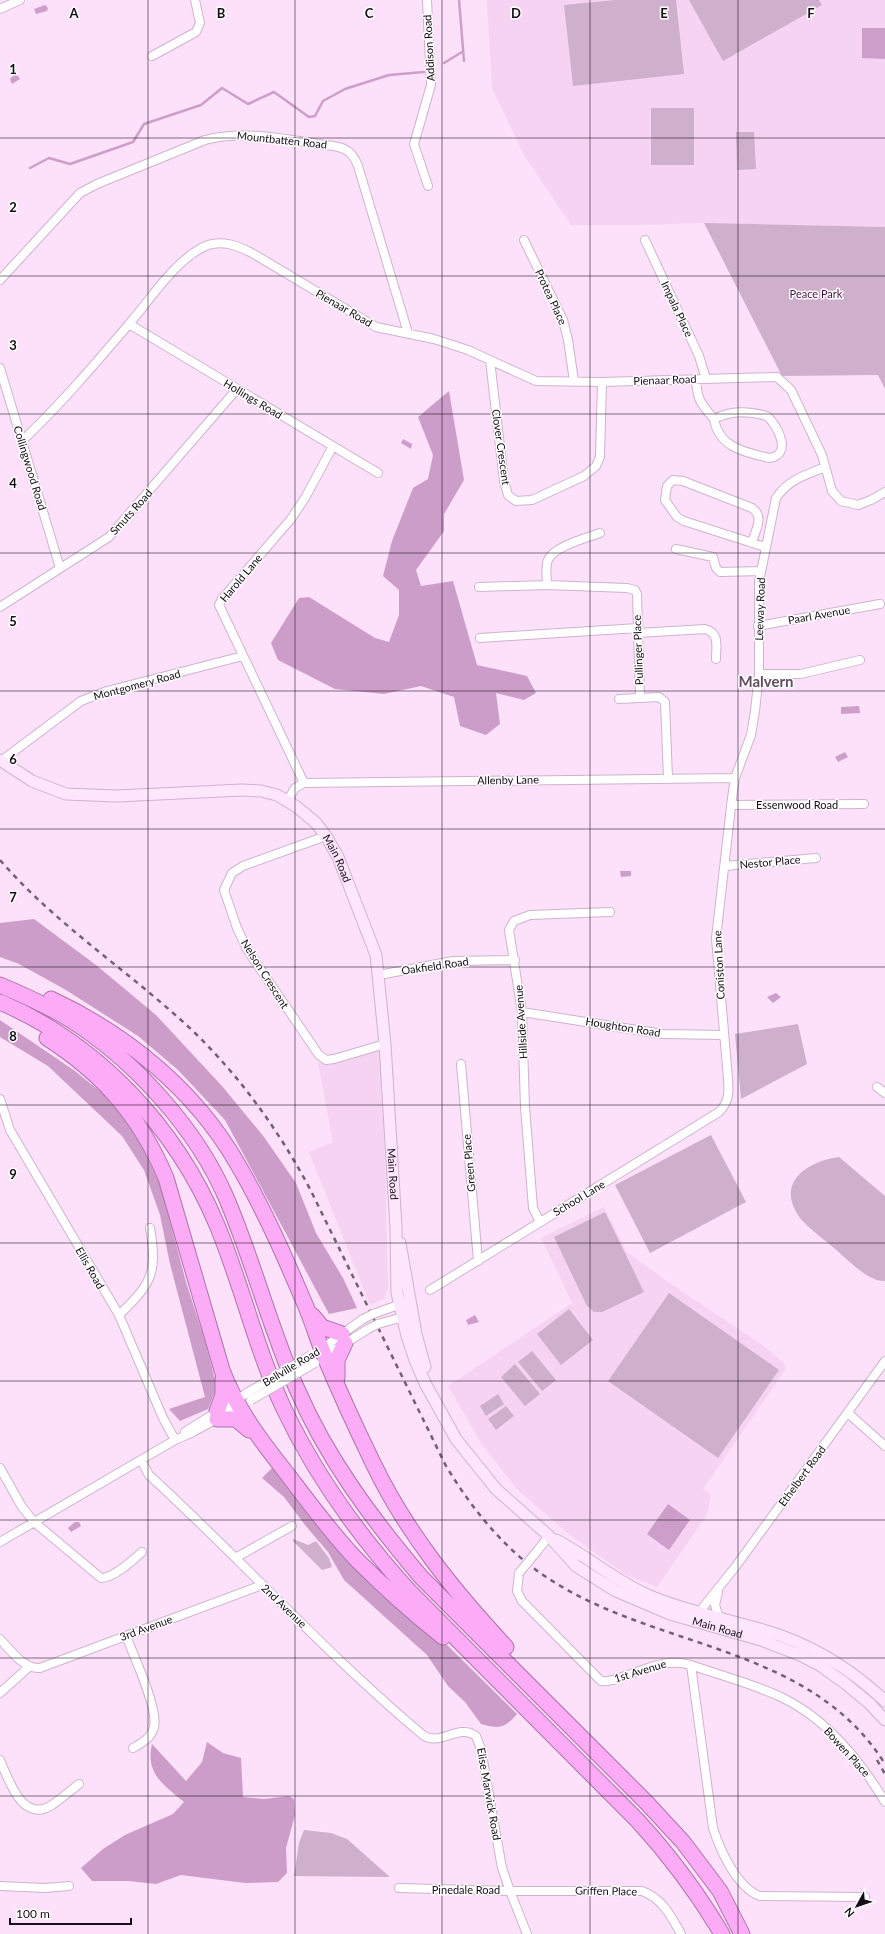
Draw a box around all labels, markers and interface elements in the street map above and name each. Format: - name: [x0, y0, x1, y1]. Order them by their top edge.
- text: A: [68, 5, 79, 21]
- text: B: [217, 5, 226, 21]
- text: C: [365, 5, 374, 21]
- text: D: [511, 5, 521, 21]
- text: E: [660, 5, 668, 21]
- text: F: [807, 5, 815, 21]
- street label: Addison Road: [420, 14, 437, 82]
- text: 1: [9, 61, 17, 77]
- street label: Mountbatten Road: [236, 128, 328, 151]
- text: 2: [9, 199, 17, 215]
- street label: Protea Place: [533, 267, 570, 327]
- street label: Impala Place: [659, 279, 696, 339]
- street label: Pienaar Road: [314, 286, 375, 329]
- park label: Peace Park: [790, 287, 843, 300]
- text: 3: [9, 337, 17, 353]
- street label: Pienaar Road: [633, 372, 697, 387]
- street label: Hollings Road: [222, 376, 285, 421]
- street label: Clover Crescent: [490, 408, 513, 486]
- street label: Collingwood Road: [11, 424, 49, 512]
- text: 4: [9, 475, 17, 491]
- street label: Smuts Road: [107, 486, 155, 537]
- street label: Harold Lane: [217, 551, 264, 604]
- street label: Leeway Road: [752, 577, 767, 641]
- street label: Paarl Avenue: [787, 603, 851, 626]
- text: 5: [9, 613, 17, 629]
- street label: Pullinger Place: [630, 614, 645, 685]
- street label: Montgomery Road: [92, 667, 182, 702]
- district label: Malvern: [738, 672, 794, 690]
- text: 6: [9, 751, 17, 767]
- street label: Allenby Lane: [477, 772, 539, 787]
- street label: Essenwood Road: [756, 798, 838, 811]
- street label: Main Road: [320, 832, 354, 884]
- street label: Nestor Place: [739, 852, 801, 871]
- text: 7: [9, 889, 17, 905]
- street label: Coniston Lane: [710, 930, 727, 1000]
- street label: Nelson Crescent: [239, 937, 292, 1011]
- street label: Oakfield Road: [400, 954, 469, 977]
- street label: Hillside Avenue: [511, 984, 530, 1060]
- street label: Houghton Road: [585, 1014, 662, 1039]
- text: 8: [9, 1028, 17, 1044]
- street label: Green Place: [459, 1133, 478, 1192]
- street label: Main Road: [385, 1148, 401, 1200]
- text: 9: [9, 1166, 17, 1182]
- street label: School Lane: [550, 1177, 607, 1218]
- street label: Ellis Road: [73, 1245, 108, 1291]
- street label: Bellville Road: [260, 1344, 322, 1389]
- street label: Ethelbert Road: [775, 1443, 828, 1509]
- street label: 2nd Avenue: [259, 1581, 310, 1630]
- street label: 3rd Avenue: [118, 1612, 174, 1643]
- street label: Main Road: [691, 1614, 744, 1640]
- street label: 1st Avenue: [612, 1656, 668, 1685]
- street label: Bowen Place: [822, 1724, 873, 1779]
- street label: Elise Marwick Road: [475, 1747, 504, 1841]
- street label: Pinedale Road: [432, 1883, 500, 1896]
- street label: Griffen Place: [575, 1883, 637, 1898]
- north arrow: [837, 1886, 877, 1926]
- scale bar: [10, 1900, 131, 1926]
- text: N: [841, 1905, 857, 1920]
- text: 100 m: [16, 1906, 50, 1921]

